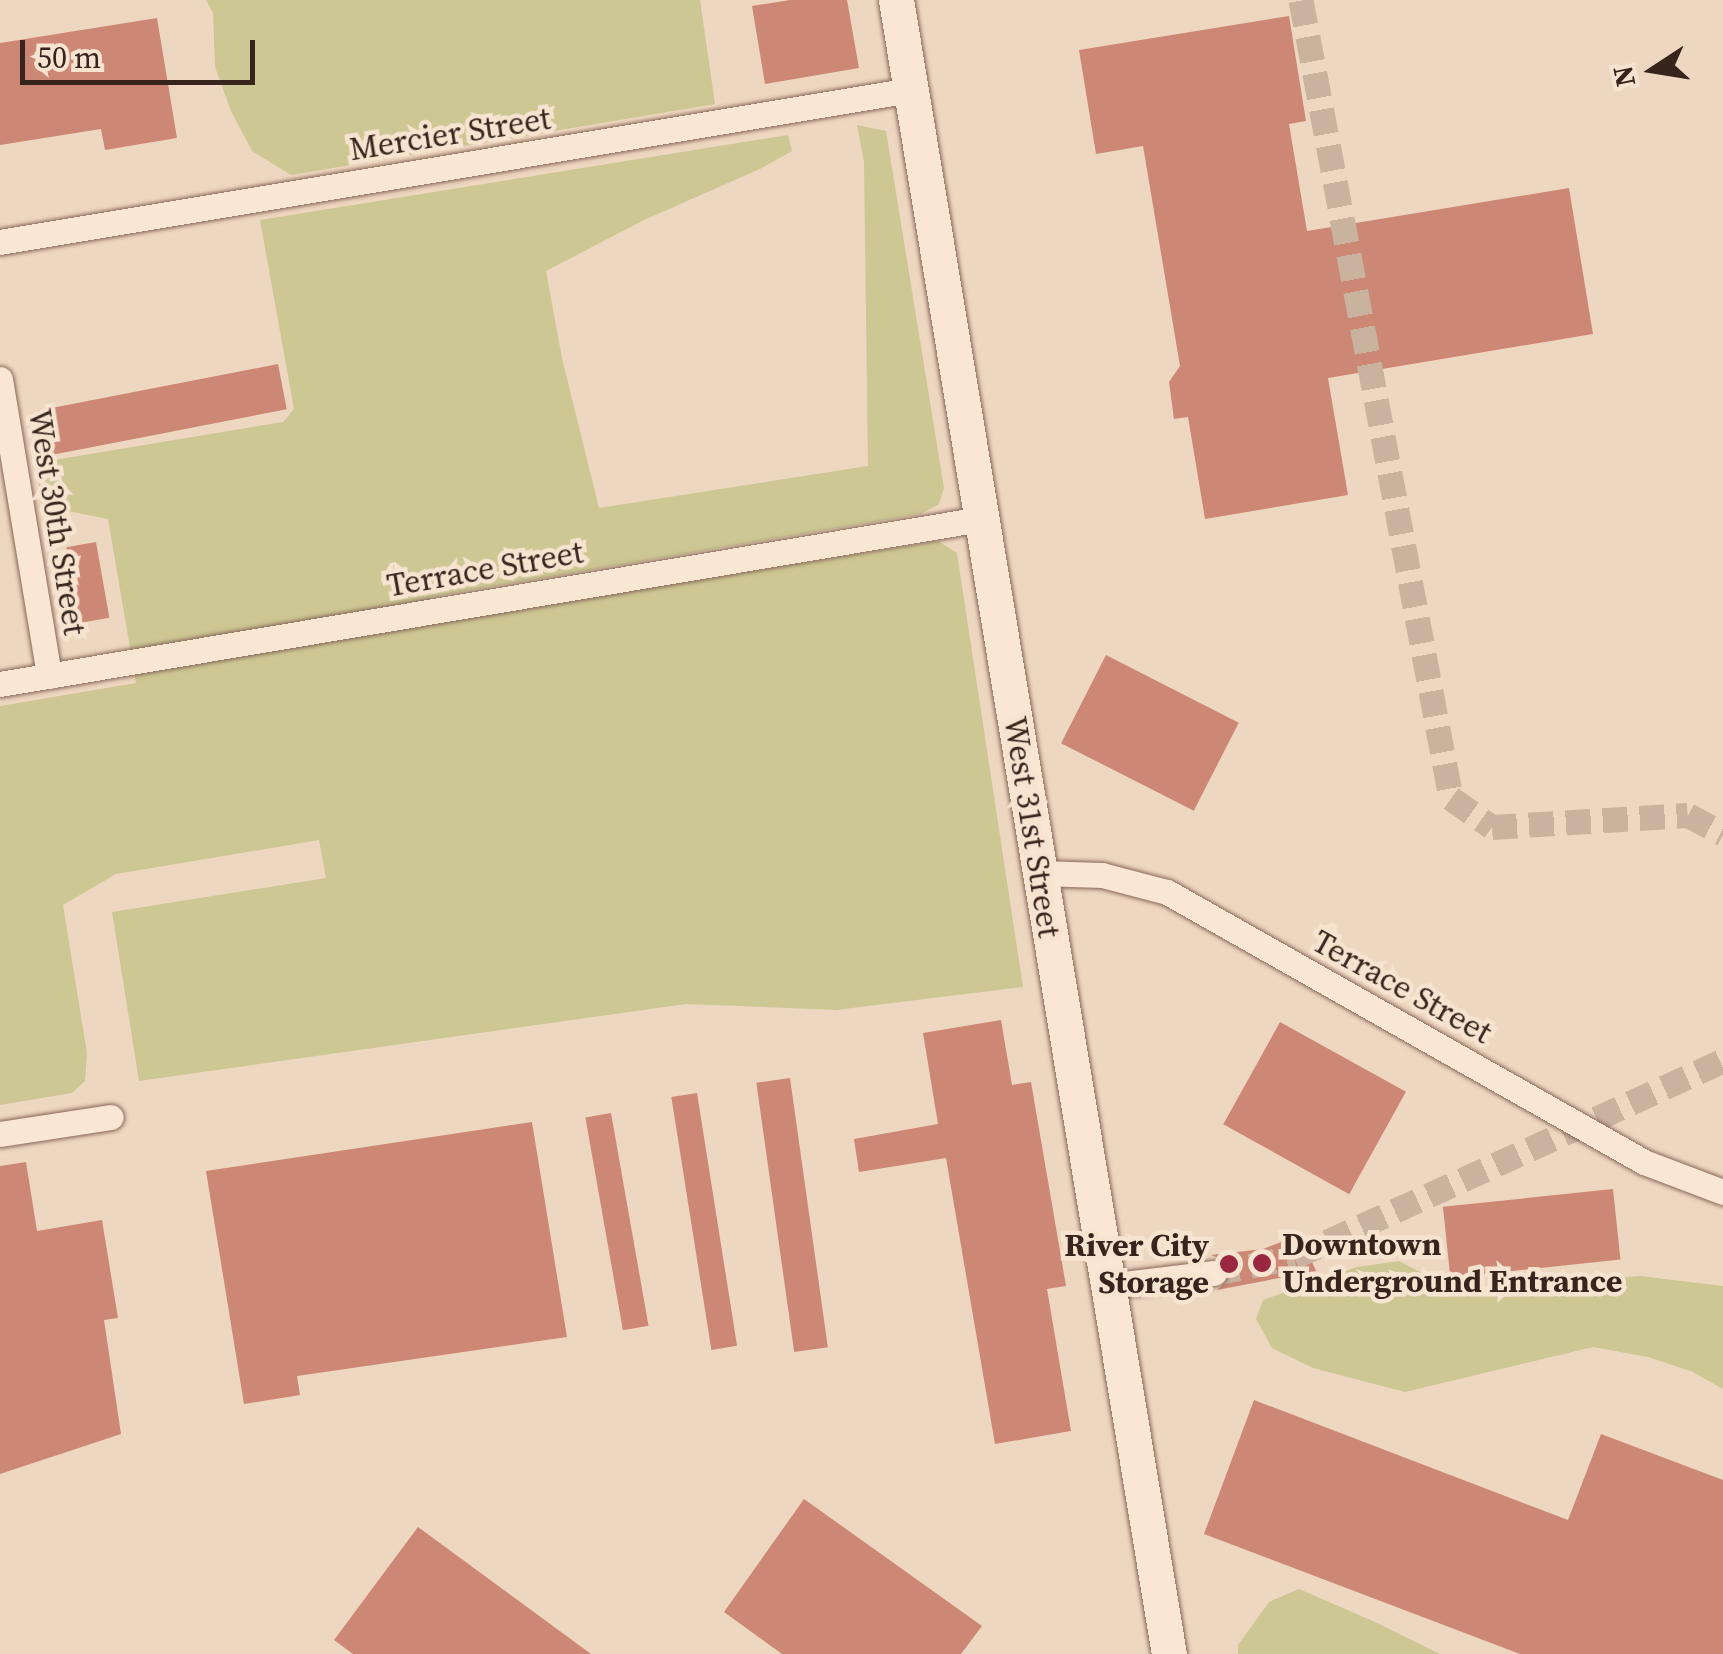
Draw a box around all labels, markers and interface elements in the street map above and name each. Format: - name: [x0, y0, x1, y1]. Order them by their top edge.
- scale bar: [25, 20, 260, 82]
- north arrow: [1603, 20, 1703, 120]
- text: 50 m: [37, 37, 101, 78]
- text: N: [1603, 62, 1644, 90]
- street label: Mercier Street: [347, 99, 553, 169]
- street label: West 30th Street: [20, 406, 94, 638]
- street label: Terrace Street: [384, 533, 586, 605]
- street label: West 31st Street: [996, 714, 1068, 940]
- street label: Terrace Street: [1306, 922, 1498, 1052]
- place label: Downtown Underground Entrance: [1282, 1226, 1623, 1301]
- place label: River City Storage: [1064, 1227, 1209, 1302]
- marker: Downtown Underground Entrance: [1251, 1252, 1273, 1274]
- marker: River City Storage: [1218, 1253, 1240, 1275]

